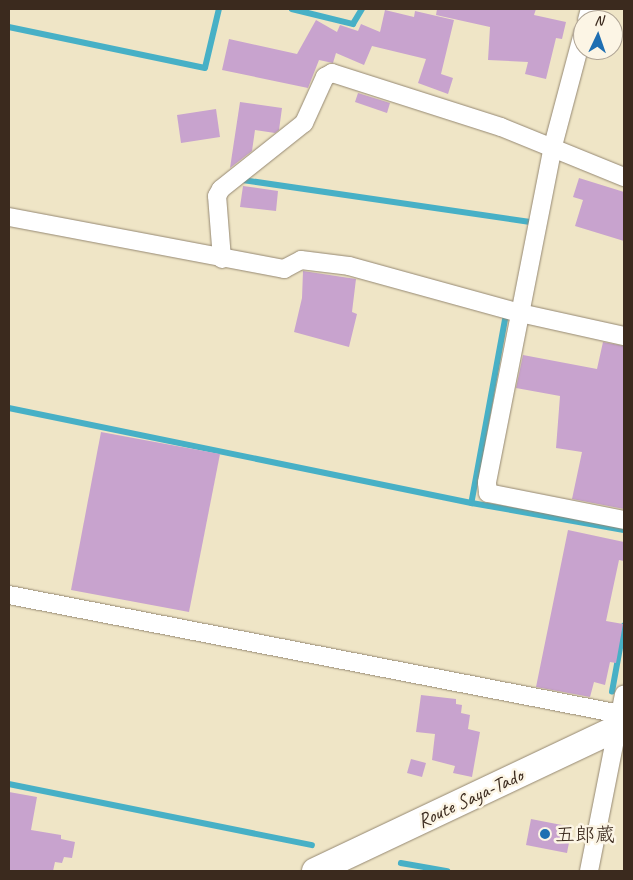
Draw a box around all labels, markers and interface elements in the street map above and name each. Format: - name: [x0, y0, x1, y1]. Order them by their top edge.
- north arrow: [573, 10, 623, 60]
- text: N: [594, 12, 604, 29]
- street label: Route Saya-Tado: [414, 763, 526, 833]
- place label: 五郎蔵: [555, 822, 615, 846]
- marker: 五郎蔵: [539, 828, 551, 840]

